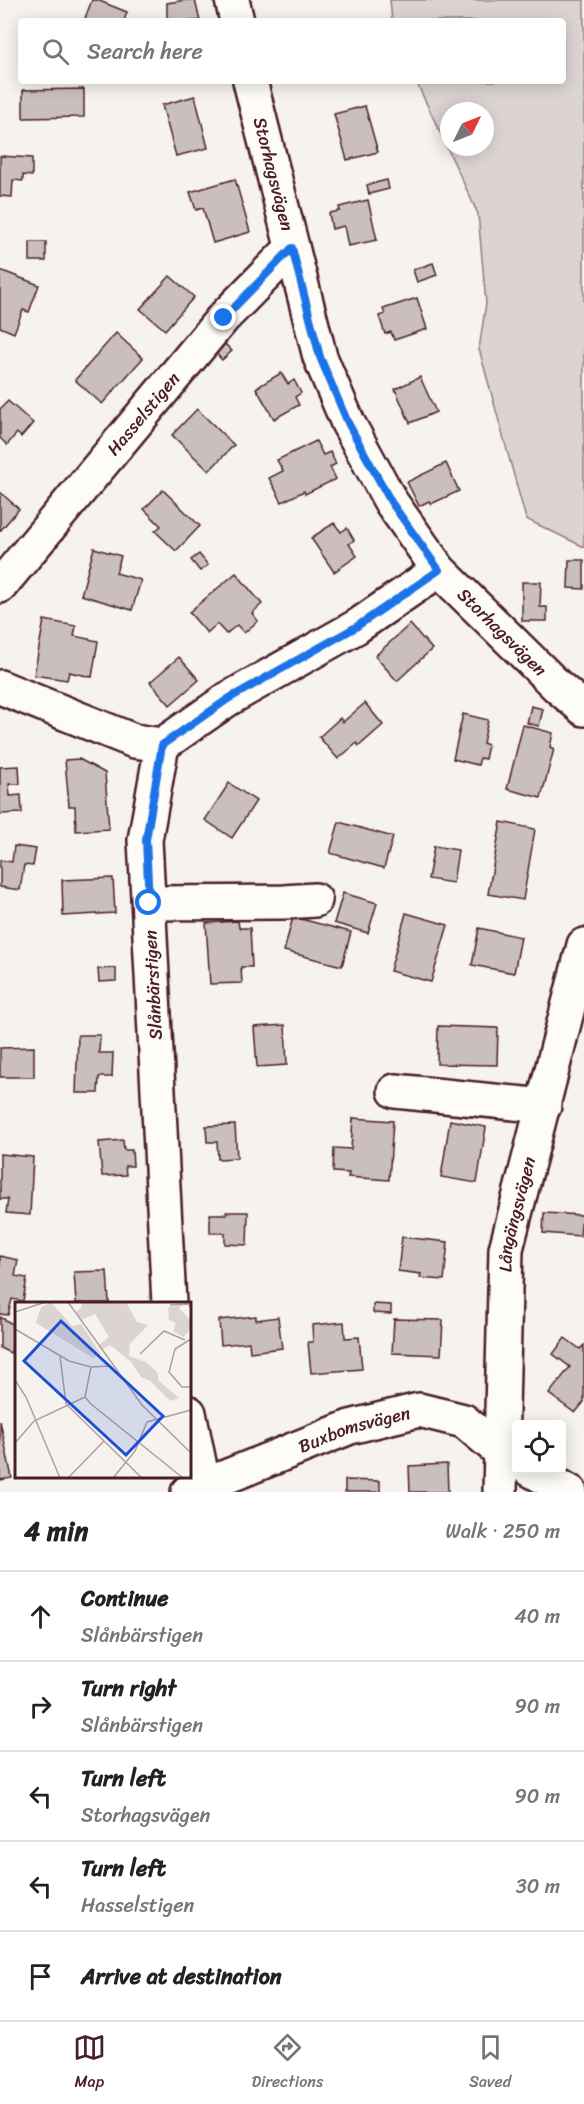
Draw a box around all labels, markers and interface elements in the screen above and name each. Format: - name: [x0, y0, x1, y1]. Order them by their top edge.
- search box: [18, 18, 566, 84]
- text: Search here: [87, 32, 203, 71]
- icon: search: [39, 35, 72, 68]
- north arrow: [440, 102, 494, 156]
- street label: Storhagsvägen: [244, 114, 304, 235]
- route end: [210, 304, 236, 330]
- street label: Hasselstigen: [98, 364, 188, 463]
- street label: Storhagsvägen: [449, 580, 555, 684]
- route start: [135, 889, 161, 915]
- street label: Slånbärstigen: [134, 929, 172, 1041]
- street label: Långängsvägen: [489, 1153, 545, 1272]
- inset map: [15, 1302, 190, 1477]
- street label: Buxbomsvägen: [293, 1397, 414, 1462]
- map controls: [512, 1420, 566, 1474]
- button: locate: [512, 1420, 566, 1474]
- text: 4 min: [24, 1508, 88, 1554]
- text: Walk · 250 m: [446, 1514, 560, 1549]
- text: Continue: [81, 1579, 169, 1618]
- text: 40 m: [514, 1599, 560, 1634]
- icon: ahead: [24, 1600, 57, 1633]
- text: Slånbärstigen: [81, 1618, 203, 1653]
- text: Turn right: [81, 1669, 176, 1708]
- text: 90 m: [515, 1689, 560, 1724]
- icon: right: [24, 1690, 57, 1723]
- text: Slånbärstigen: [81, 1708, 203, 1743]
- text: Turn left: [81, 1759, 166, 1798]
- text: 90 m: [515, 1779, 560, 1814]
- icon: left: [24, 1780, 57, 1813]
- text: Storhagsvägen: [81, 1798, 210, 1833]
- text: Turn left: [81, 1849, 166, 1888]
- text: 30 m: [516, 1869, 560, 1904]
- icon: left: [24, 1870, 57, 1903]
- text: Hasselstigen: [81, 1888, 194, 1923]
- text: Arrive at destination: [81, 1957, 282, 1996]
- icon: arrive: [24, 1960, 57, 1993]
- tab: Map: [73, 2031, 106, 2096]
- tab: Directions: [252, 2031, 323, 2096]
- tab: Saved: [469, 2031, 511, 2096]

